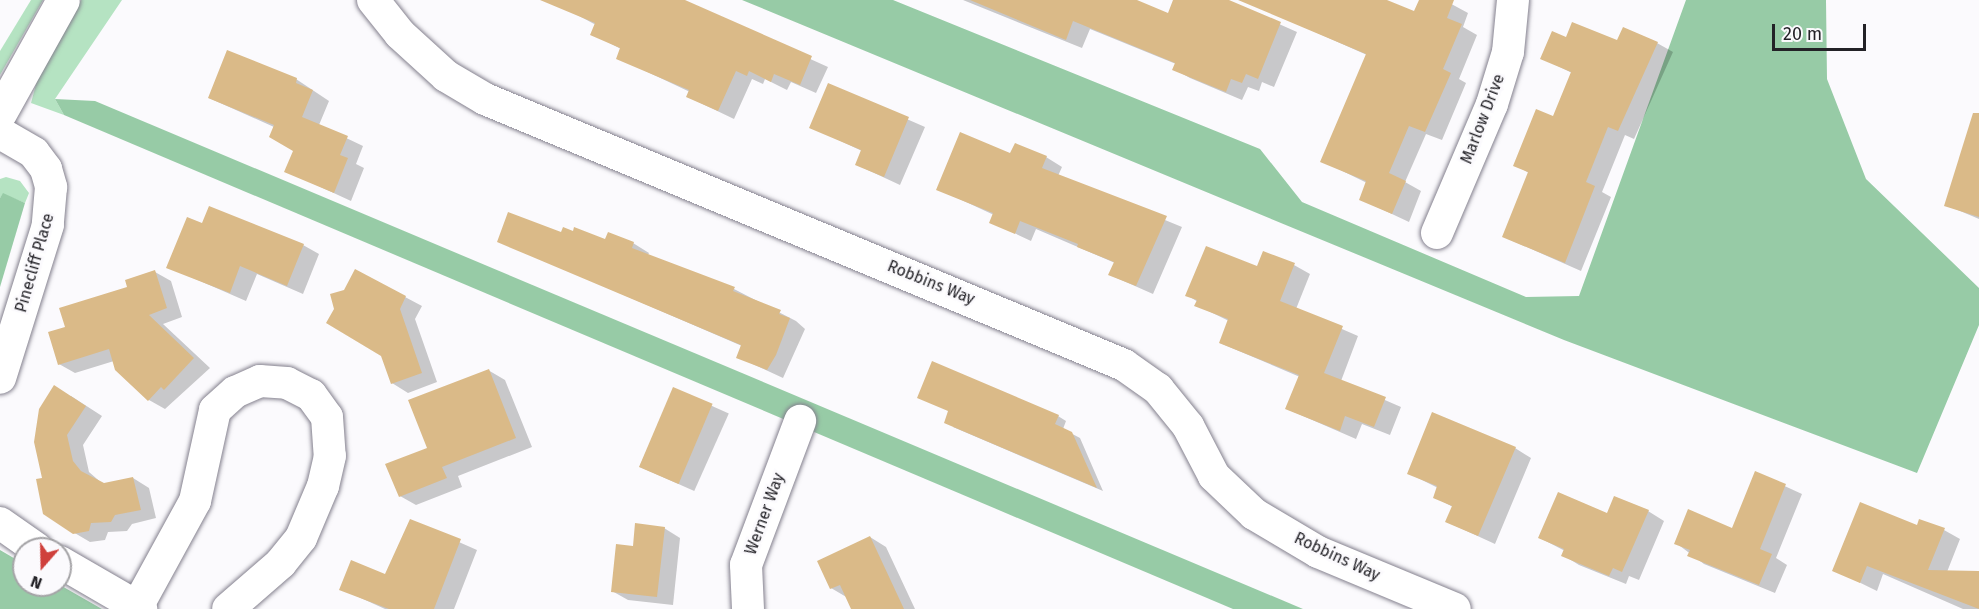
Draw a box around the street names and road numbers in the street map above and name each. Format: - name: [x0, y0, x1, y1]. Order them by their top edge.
- street label: Marlow Drive: [1457, 71, 1509, 167]
- street label: Pinecliff Place: [12, 211, 58, 315]
- street label: Robbins Way: [885, 257, 977, 309]
- street label: Werner Way: [741, 471, 789, 557]
- street label: Robbins Way: [1291, 529, 1383, 585]

